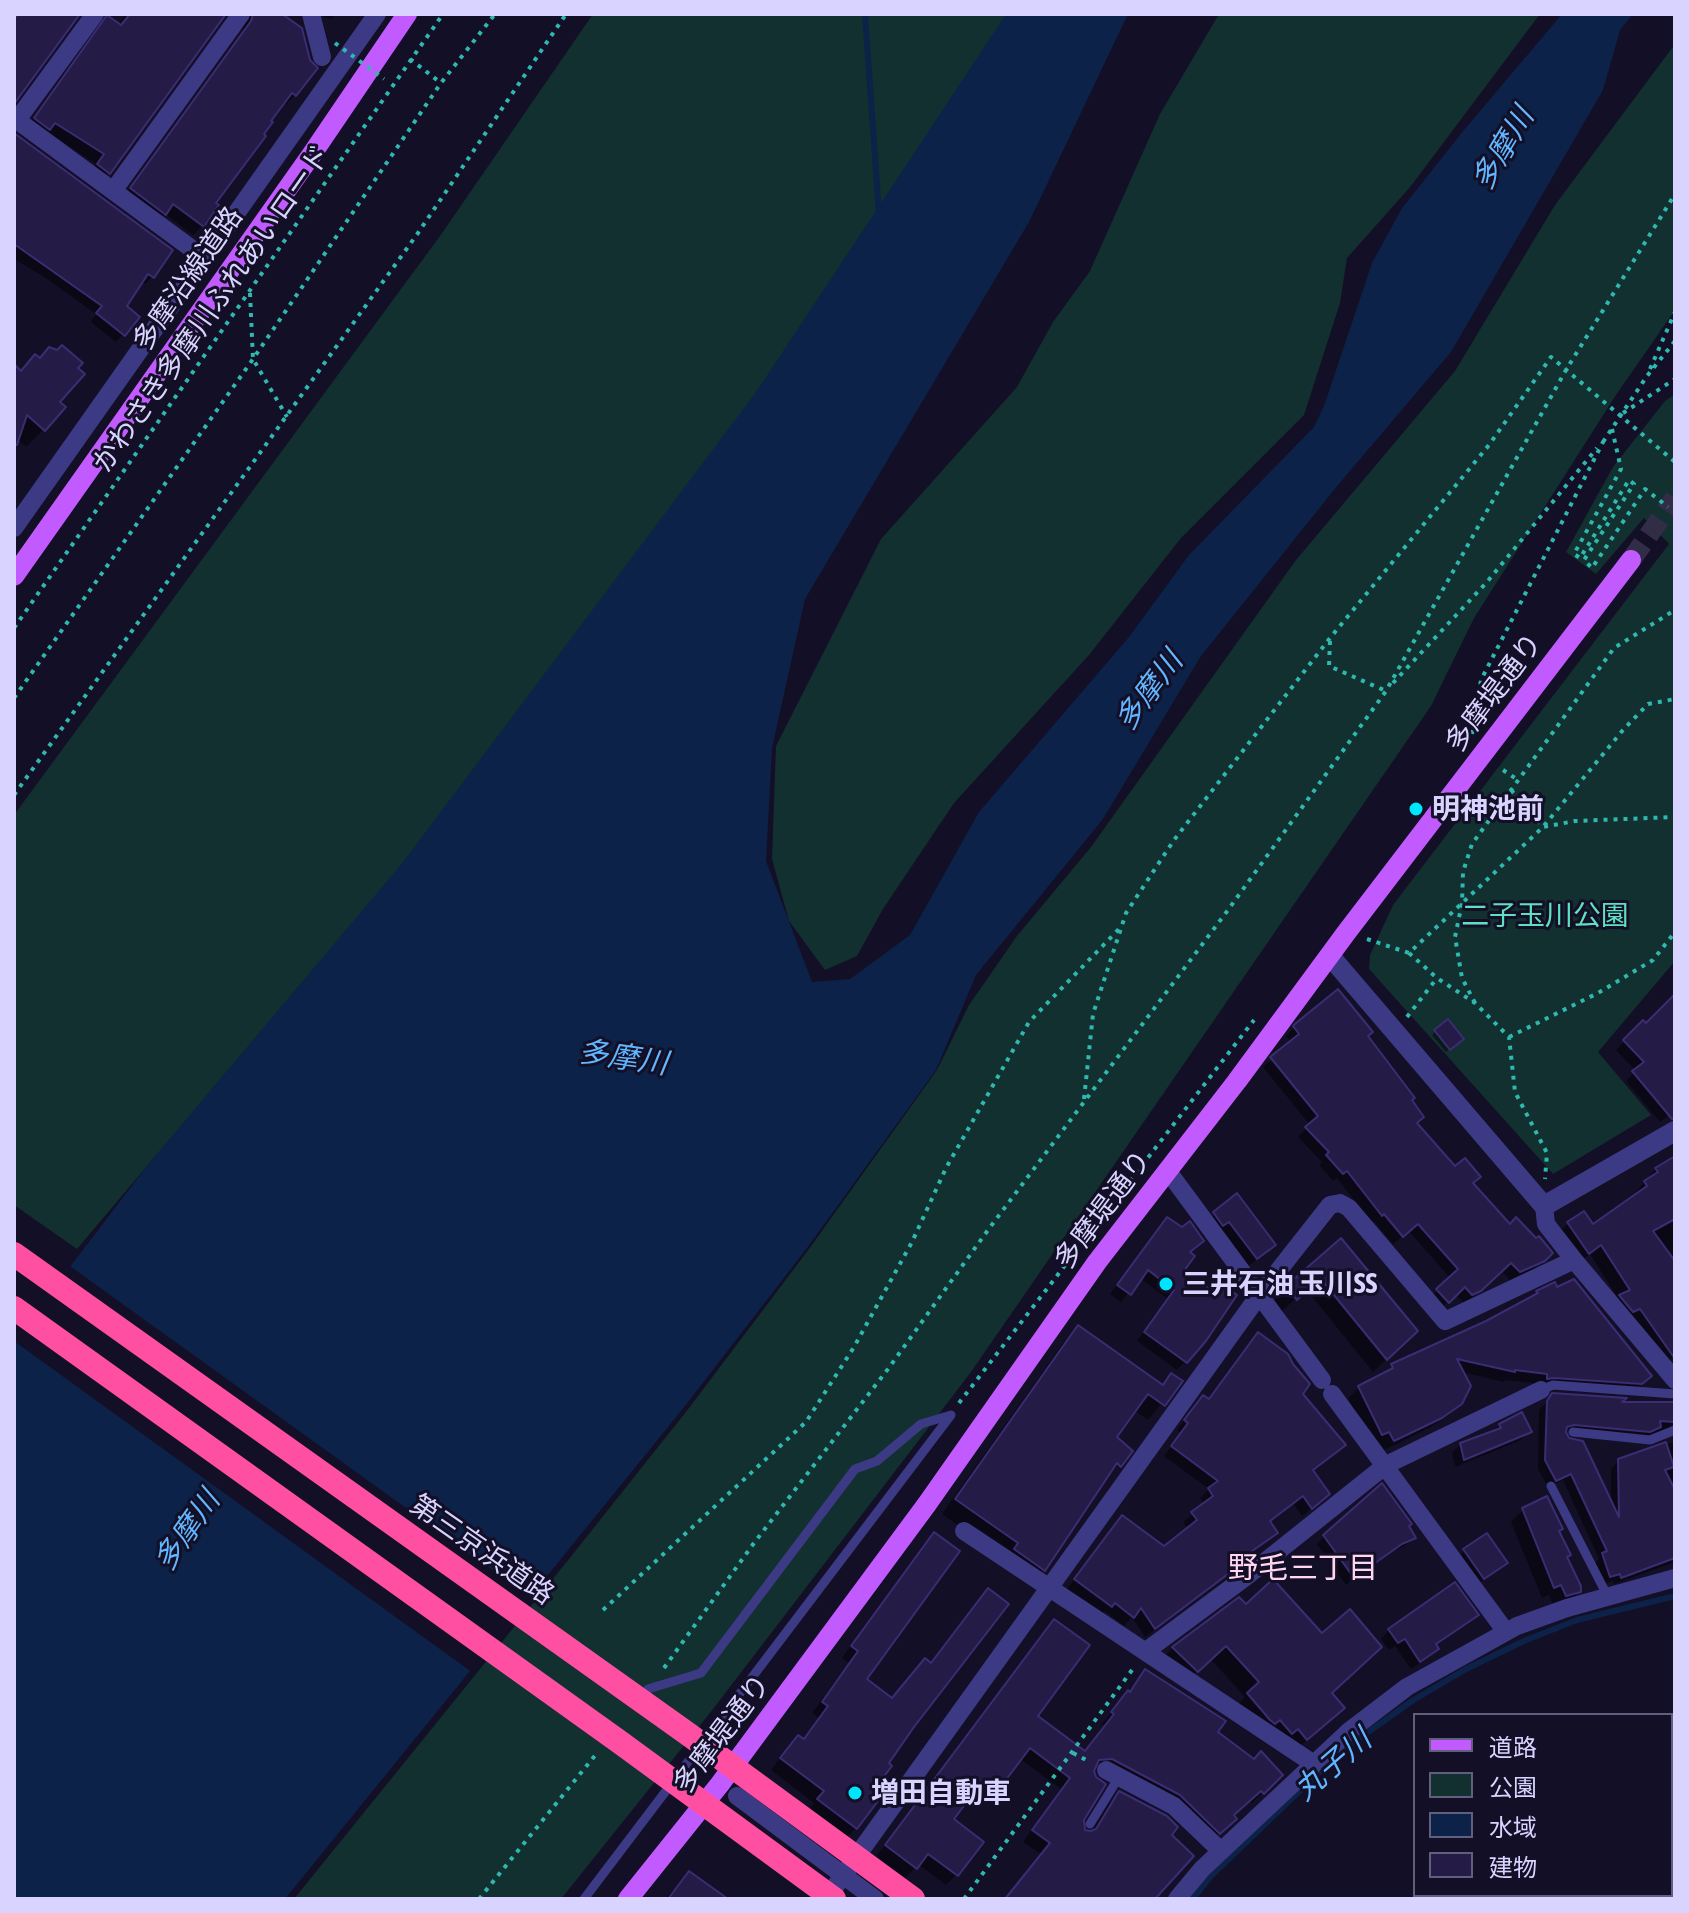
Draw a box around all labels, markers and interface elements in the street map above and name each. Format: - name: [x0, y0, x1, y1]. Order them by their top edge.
- water label: 多摩川: [1464, 101, 1542, 197]
- street label: かわさき多摩川ふれあいロード: [86, 139, 338, 479]
- street label: 多摩沿線道路: [126, 201, 250, 357]
- street label: 多摩堤通り: [1438, 627, 1550, 759]
- water label: 多摩川: [1108, 644, 1190, 738]
- place label: 明神池前: [1432, 792, 1544, 826]
- marker: 明神池前: [1407, 800, 1425, 818]
- park label: 二子玉川公園: [1461, 899, 1629, 933]
- water label: 多摩川: [576, 1034, 670, 1082]
- street label: 多摩堤通り: [1047, 1144, 1159, 1276]
- place label: 三井石油 玉川SS: [1182, 1267, 1377, 1301]
- marker: 三井石油 玉川SS: [1157, 1275, 1175, 1293]
- water label: 多摩川: [146, 1484, 228, 1578]
- street label: 第三京浜道路: [404, 1488, 560, 1612]
- district label: 野毛三丁目: [1228, 1551, 1378, 1587]
- street label: 多摩堤通り: [666, 1668, 778, 1800]
- legend: [1413, 1713, 1673, 1897]
- water label: 丸子川: [1287, 1722, 1379, 1808]
- text: 道路: [1489, 1734, 1537, 1761]
- text: 公園: [1489, 1774, 1537, 1801]
- place label: 増田自動車: [871, 1776, 1011, 1810]
- marker: 増田自動車: [846, 1784, 864, 1802]
- text: 水域: [1489, 1814, 1537, 1841]
- text: 建物: [1489, 1854, 1537, 1881]

